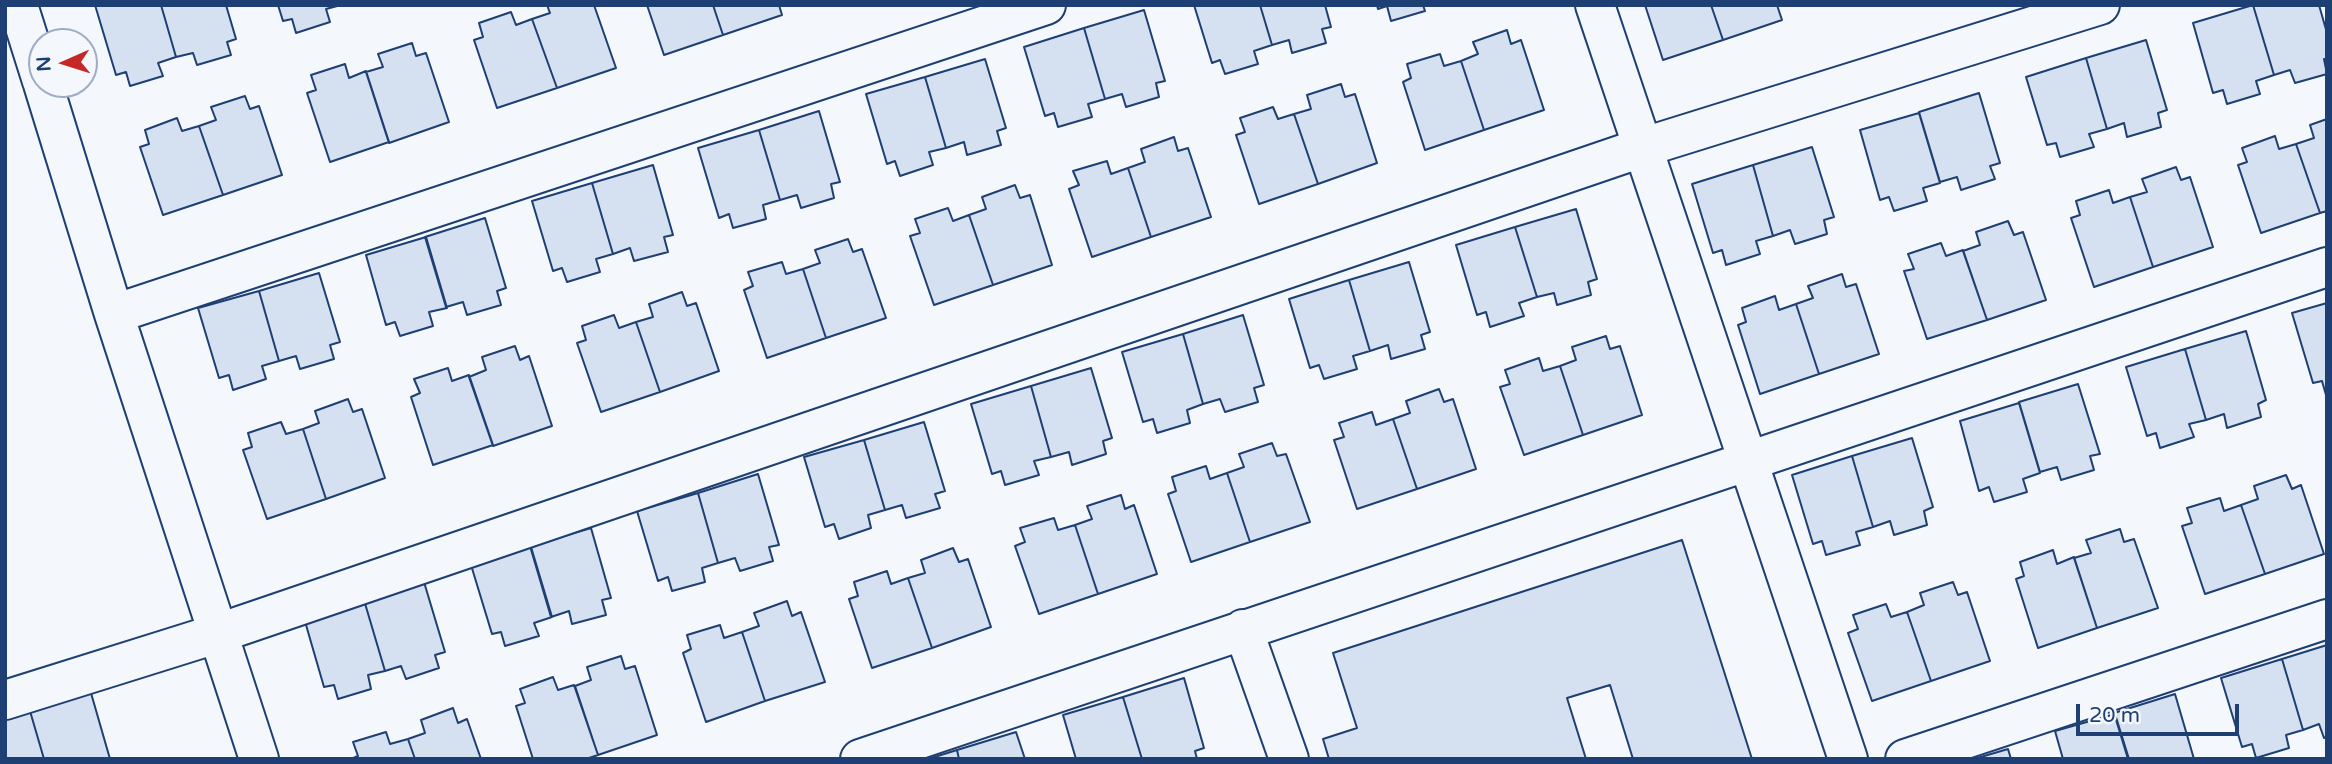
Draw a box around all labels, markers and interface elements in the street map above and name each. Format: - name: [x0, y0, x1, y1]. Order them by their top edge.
- north arrow: [28, 28, 98, 98]
- text: N: [33, 56, 55, 72]
- scale bar: [2080, 690, 2243, 734]
- text: 20 m: [2089, 703, 2140, 728]

